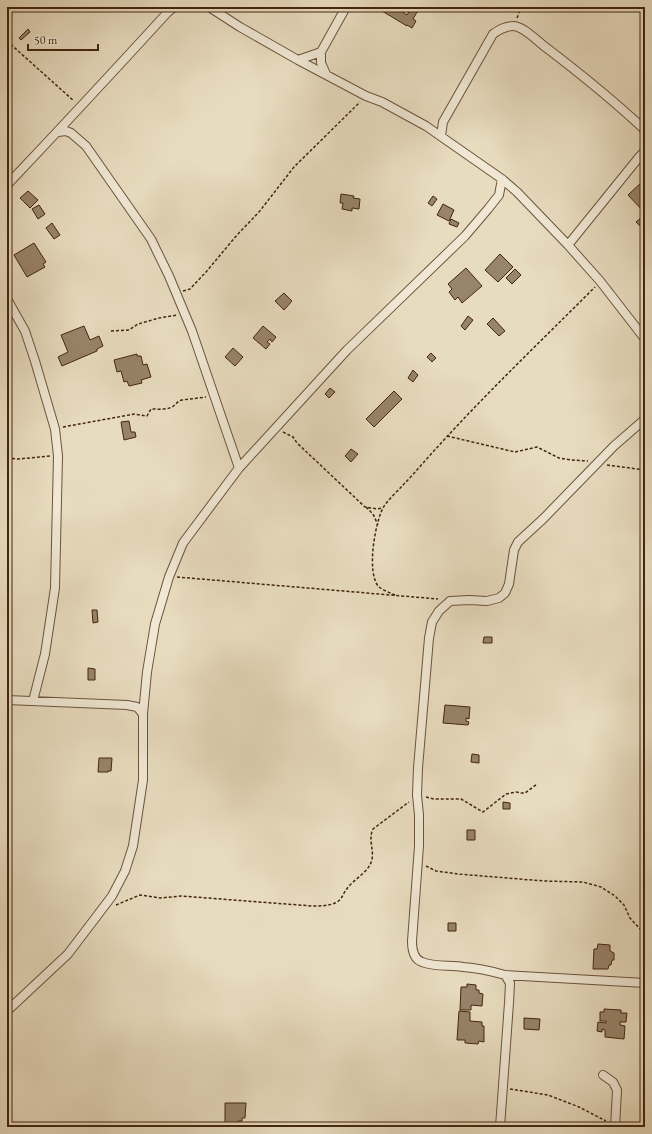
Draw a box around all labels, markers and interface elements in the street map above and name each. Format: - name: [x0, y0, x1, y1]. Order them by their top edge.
- scale bar: [28, 26, 98, 52]
- text: 50 m: [34, 32, 58, 48]

